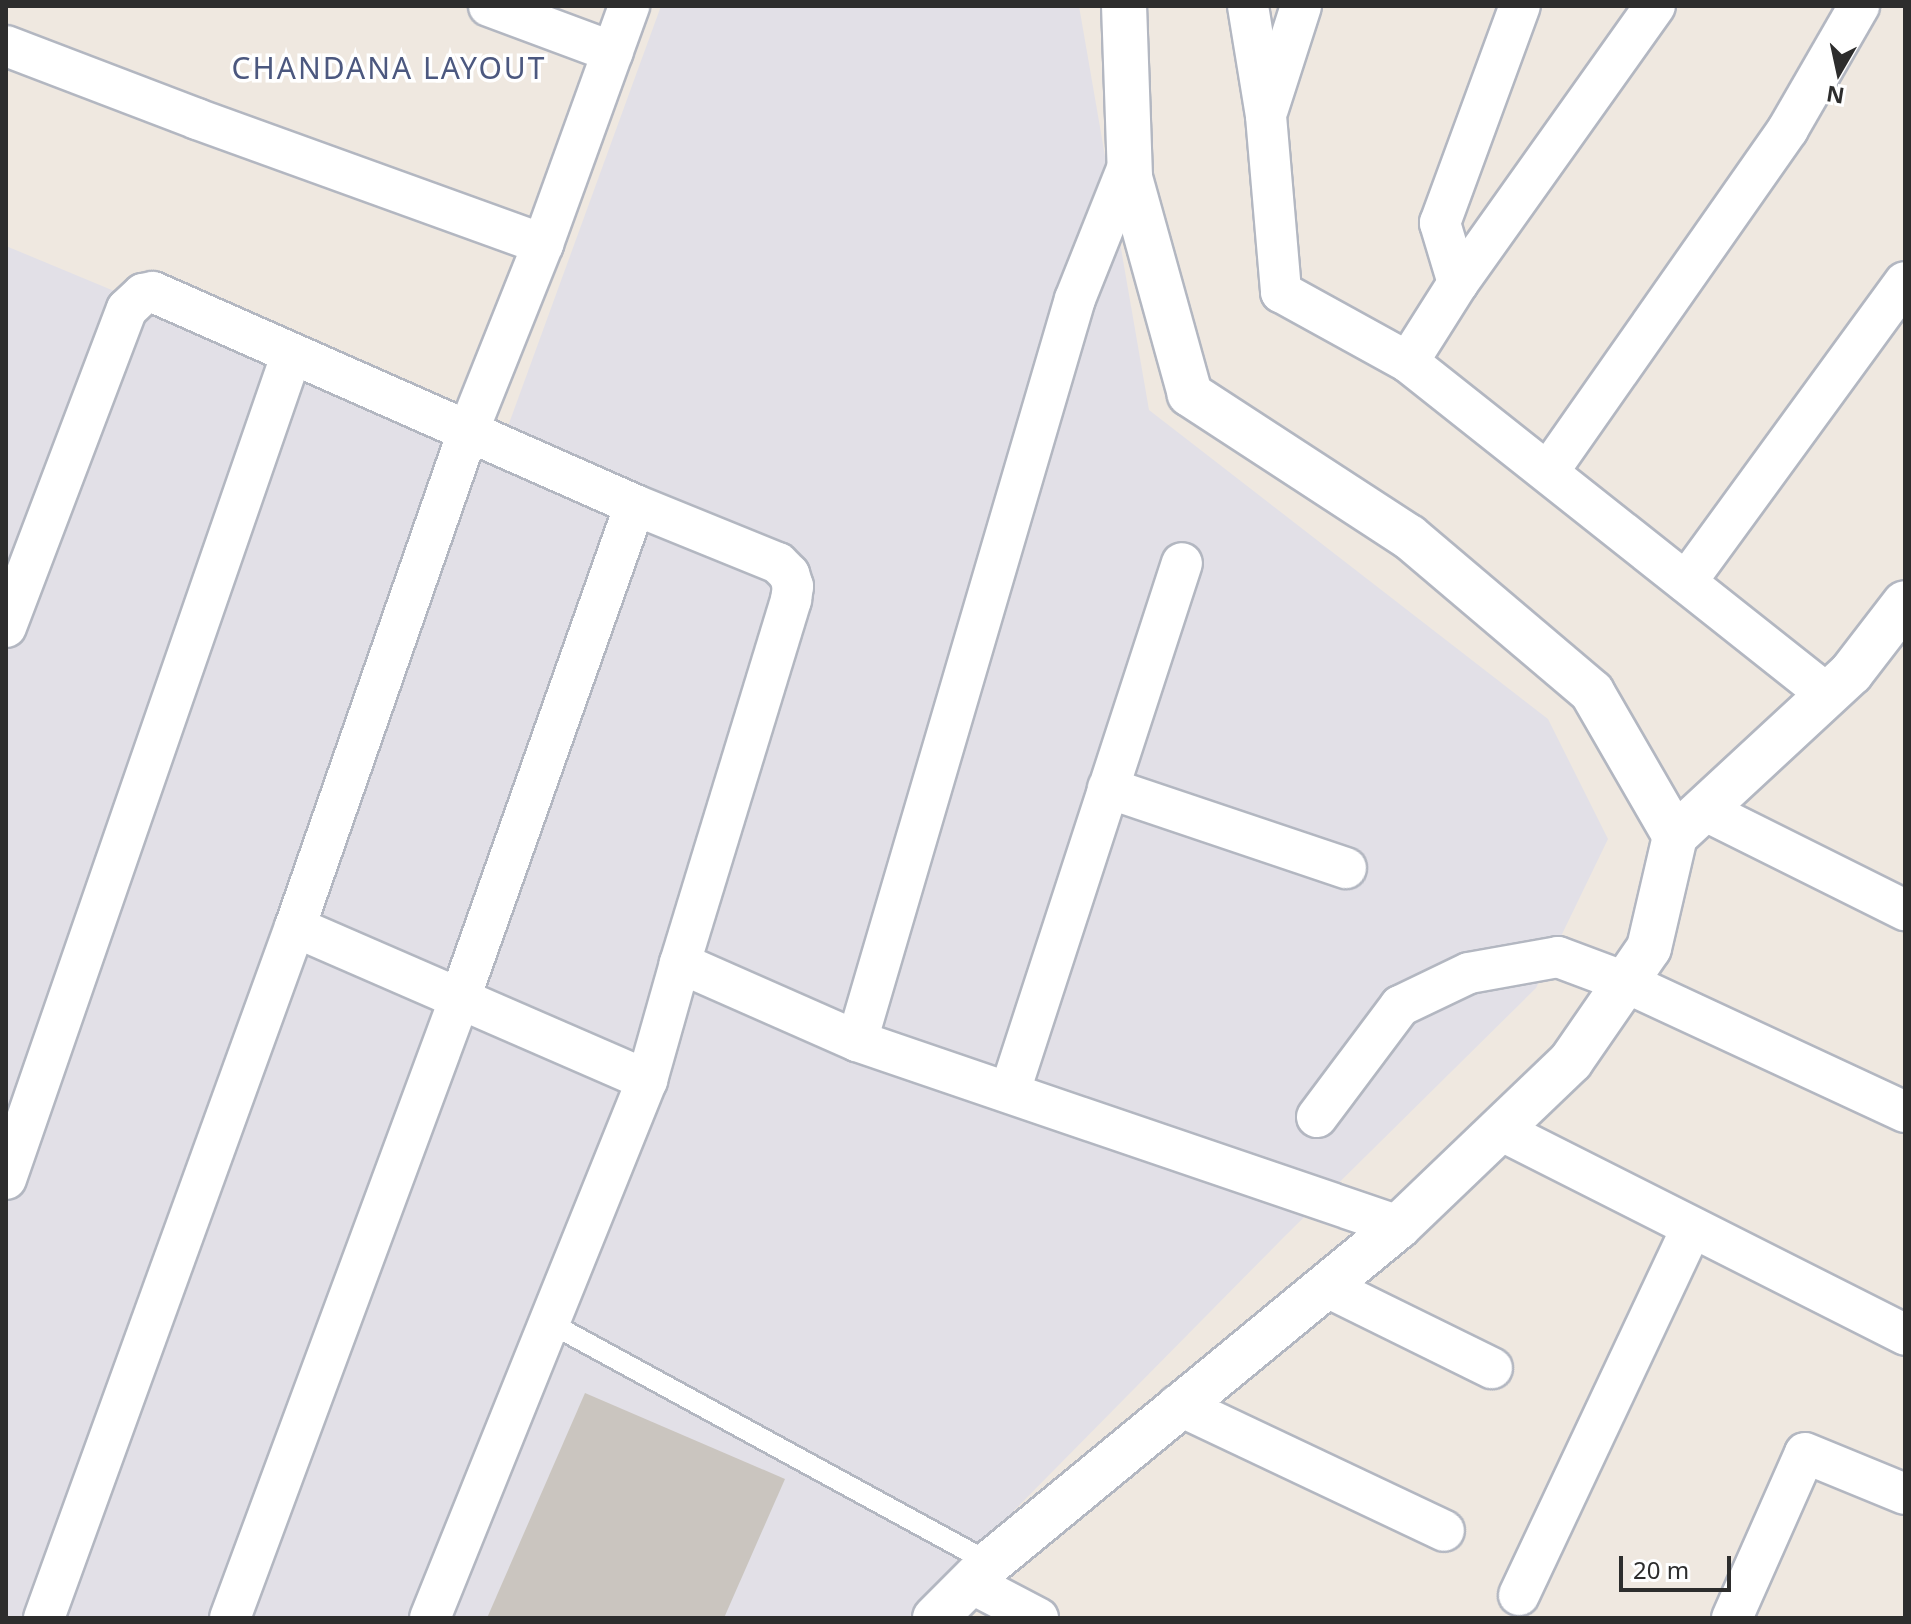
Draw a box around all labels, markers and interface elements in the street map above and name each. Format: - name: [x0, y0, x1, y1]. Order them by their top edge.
- north arrow: [1799, 32, 1879, 112]
- district label: CHANDANA LAYOUT: [232, 50, 546, 86]
- text: N: [1824, 79, 1846, 112]
- scale bar: [1623, 1540, 1735, 1590]
- text: 20 m: [1633, 1553, 1689, 1586]

